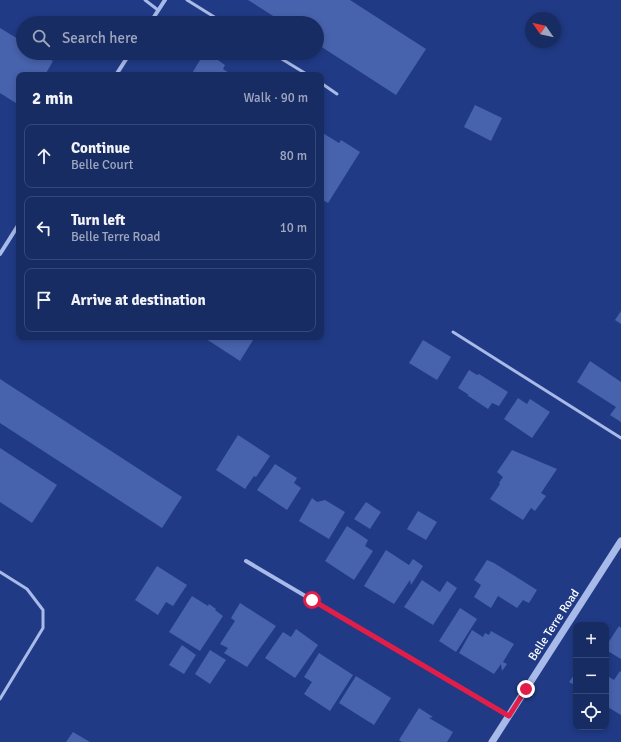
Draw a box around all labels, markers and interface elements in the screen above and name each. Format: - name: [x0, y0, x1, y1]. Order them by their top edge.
- north arrow: [525, 12, 561, 48]
- search box: [16, 16, 324, 60]
- icon: search: [30, 27, 52, 49]
- text: Search here: [62, 29, 138, 47]
- text: 2 min: [32, 88, 73, 109]
- text: Walk · 90 m: [244, 90, 308, 106]
- text: Continue: [71, 139, 130, 157]
- icon: ahead: [33, 145, 55, 167]
- text: 80 m: [280, 148, 307, 164]
- text: Belle Court: [71, 157, 133, 173]
- text: Turn left: [71, 211, 125, 229]
- icon: left: [33, 217, 55, 239]
- text: 10 m: [280, 220, 307, 236]
- text: Belle Terre Road: [71, 229, 160, 245]
- icon: arrive: [33, 289, 55, 311]
- text: Arrive at destination: [71, 291, 206, 309]
- street label: Belle Terre Road: [525, 586, 583, 664]
- route start: [303, 591, 321, 609]
- map controls: [573, 622, 609, 730]
- button: +: [573, 622, 609, 658]
- button: −: [573, 658, 609, 694]
- route end: [517, 680, 535, 698]
- button: locate: [573, 694, 609, 730]

